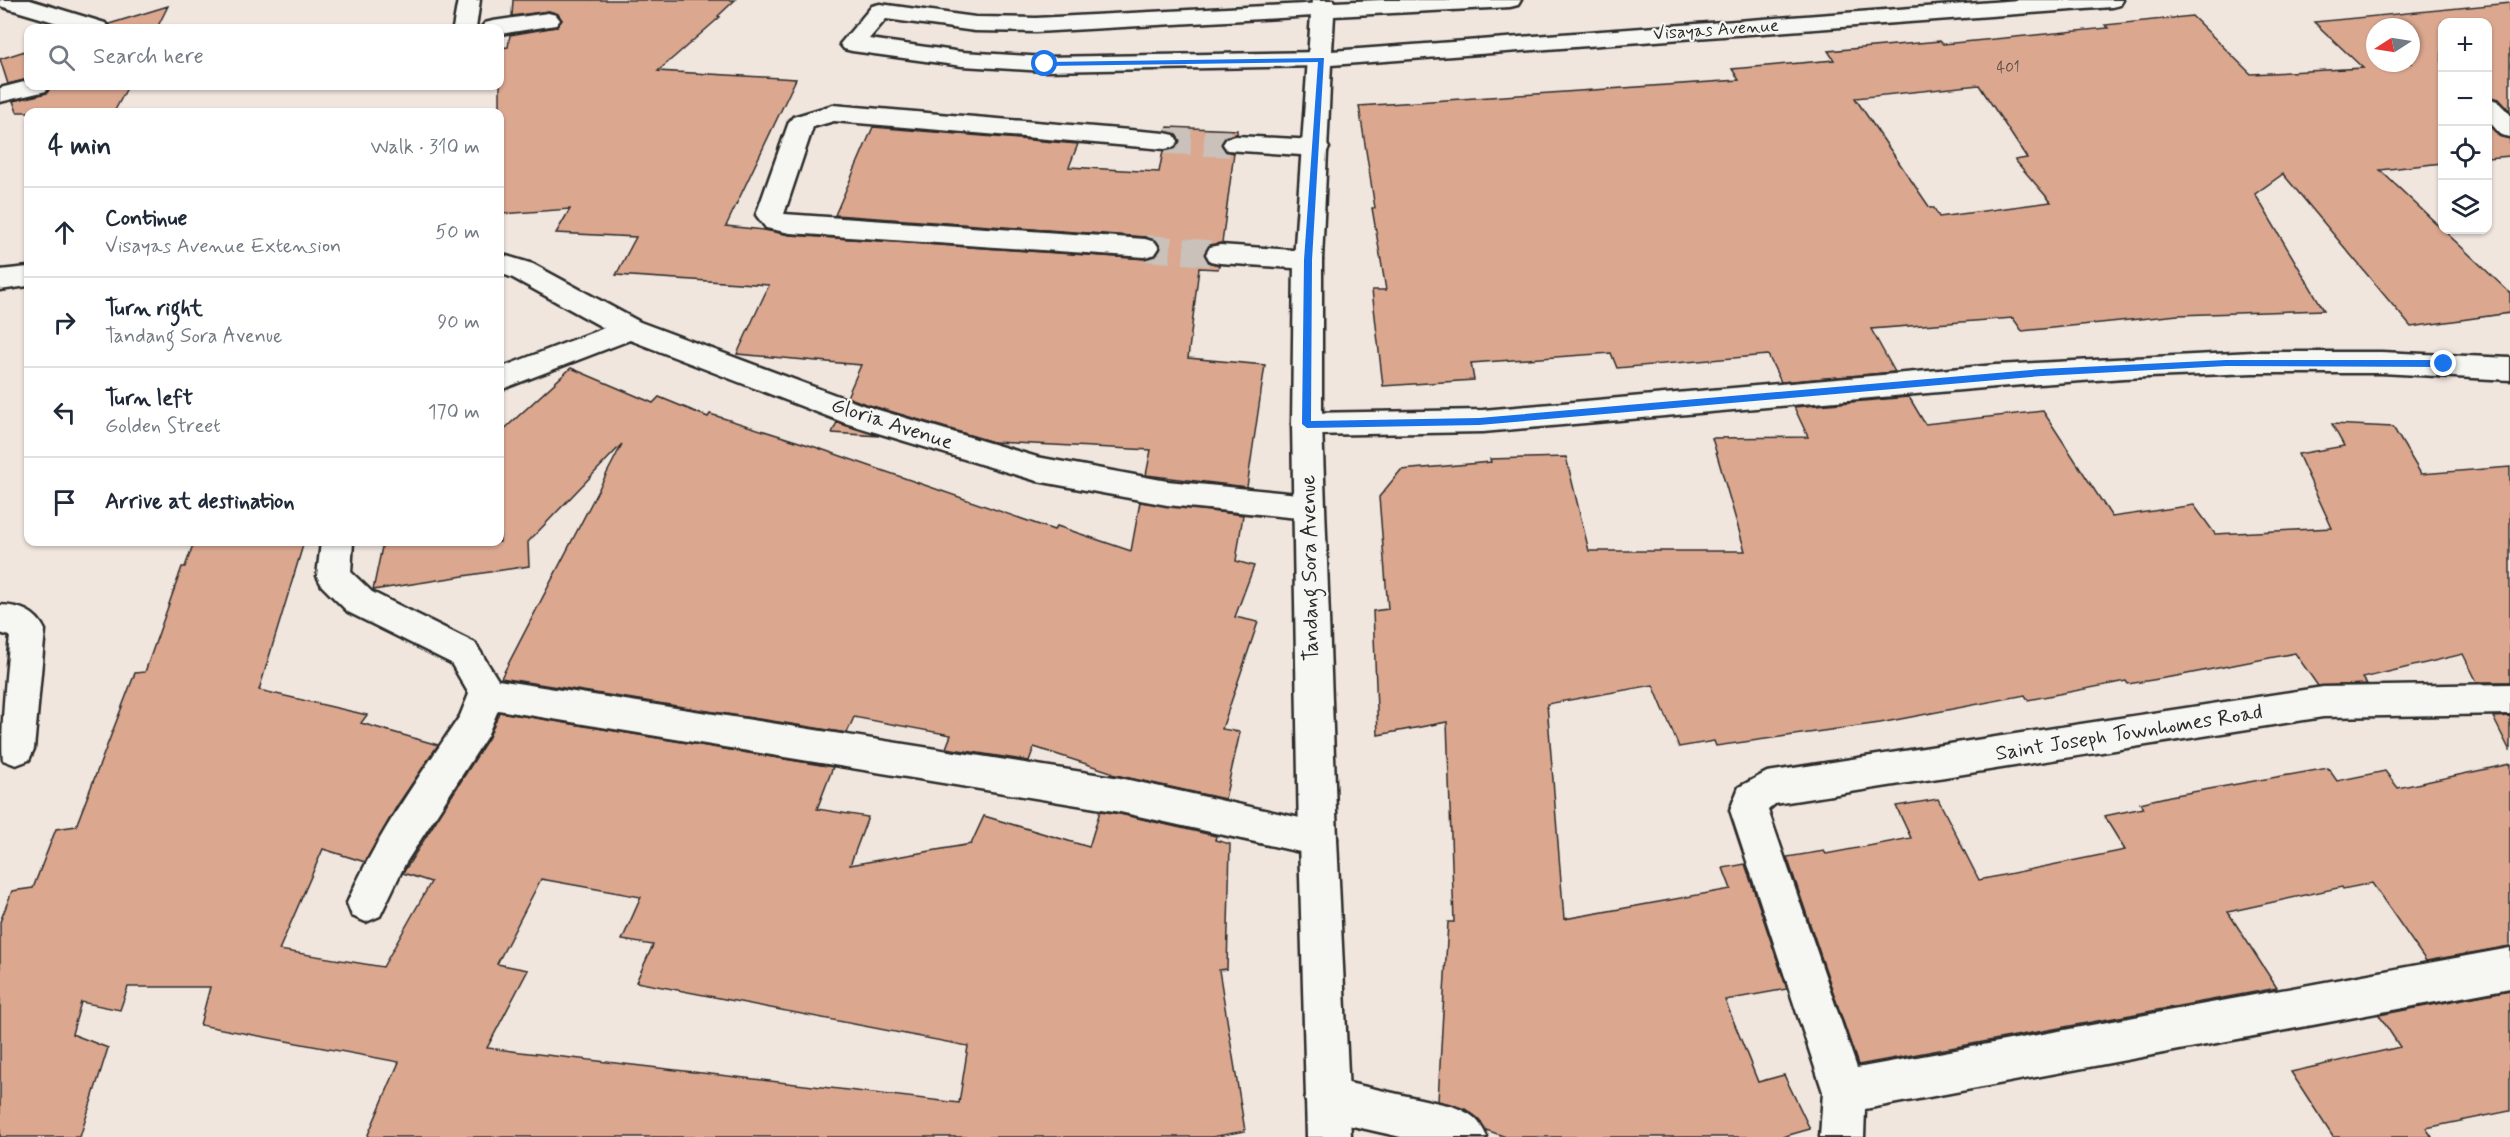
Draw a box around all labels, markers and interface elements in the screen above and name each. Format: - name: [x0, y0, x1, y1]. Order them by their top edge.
- street label: Visayas Avenue: [1652, 14, 1780, 46]
- north arrow: [2366, 18, 2420, 72]
- map controls: [2438, 18, 2492, 234]
- button: +: [2438, 18, 2492, 72]
- search box: [24, 24, 504, 90]
- icon: search: [45, 41, 78, 74]
- text: Search here: [93, 43, 204, 71]
- route start: [1031, 50, 1057, 76]
- house number: 401: [1996, 58, 2020, 78]
- button: −: [2438, 72, 2492, 126]
- button: locate: [2438, 126, 2492, 180]
- text: 4 min: [48, 130, 111, 164]
- text: Walk · 310 m: [370, 134, 480, 161]
- button: layers: [2438, 180, 2492, 234]
- text: Continue: [105, 205, 187, 233]
- icon: ahead: [48, 216, 81, 249]
- text: 50 m: [435, 219, 480, 246]
- text: Visayas Avenue Extension: [105, 233, 341, 260]
- text: Turn right: [105, 295, 203, 323]
- icon: right: [48, 306, 81, 339]
- text: 90 m: [437, 309, 480, 336]
- text: Tandang Sora Avenue: [105, 323, 282, 350]
- route end: [2430, 350, 2456, 376]
- text: Turn left: [105, 385, 193, 413]
- street label: Gloria Avenue: [827, 391, 957, 457]
- icon: left: [48, 396, 81, 429]
- text: 170 m: [428, 399, 480, 426]
- text: Golden Street: [105, 413, 221, 440]
- street label: Tandang Sora Avenue: [1294, 475, 1328, 661]
- icon: arrive: [48, 486, 81, 519]
- text: Arrive at destination: [105, 488, 295, 516]
- street label: Saint Joseph Townhomes Road: [1994, 698, 2264, 768]

